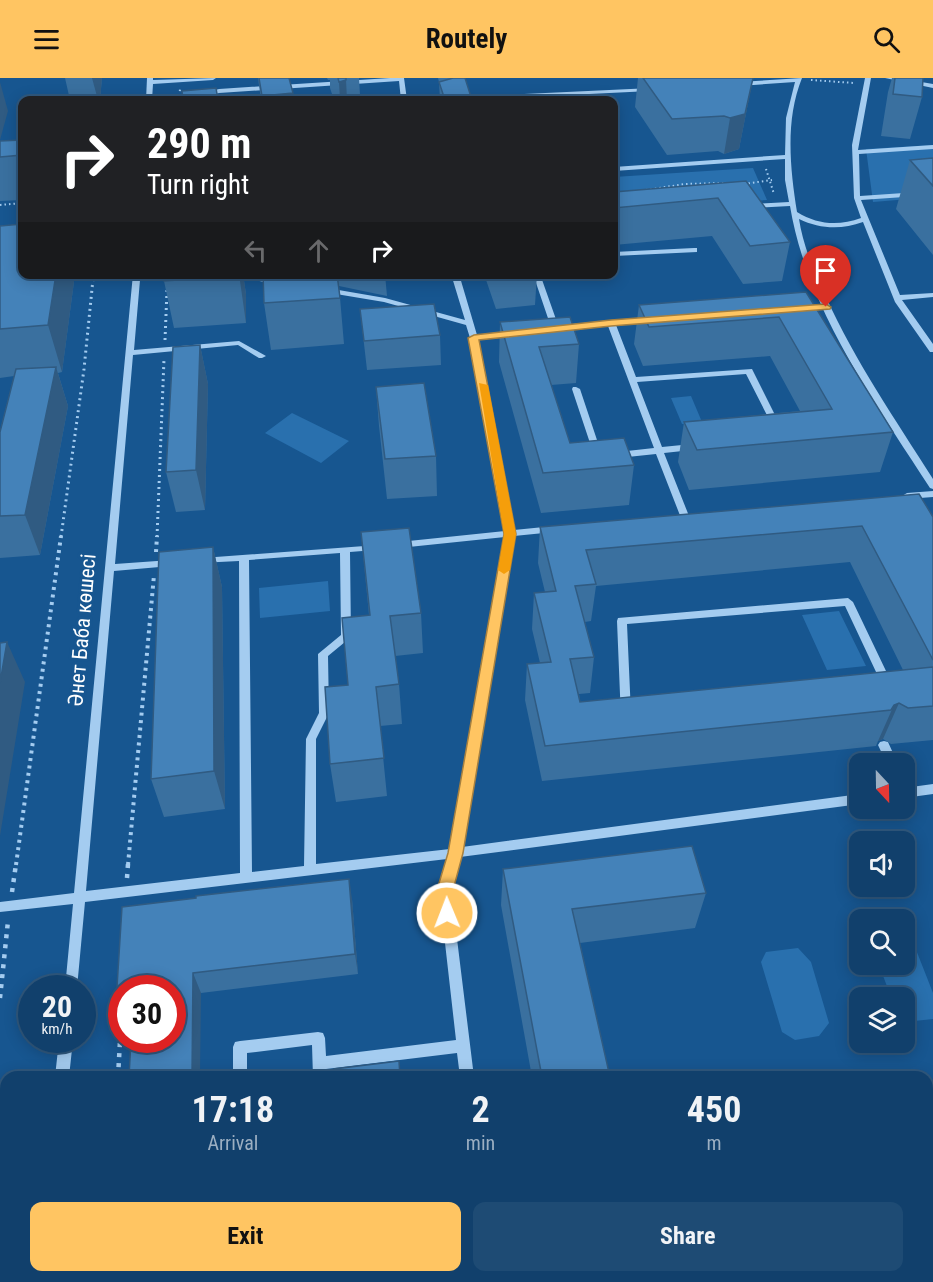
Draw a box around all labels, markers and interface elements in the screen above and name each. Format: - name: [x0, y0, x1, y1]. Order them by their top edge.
- icon: menu: [30, 23, 63, 56]
- text: Routely: [426, 23, 507, 55]
- icon: search: [870, 23, 903, 56]
- text: 290 m: [147, 119, 252, 168]
- icon: right: [48, 120, 126, 198]
- text: Turn right: [147, 169, 249, 201]
- icon: left: [239, 234, 272, 267]
- icon: ahead: [302, 234, 335, 267]
- icon: right: [365, 234, 398, 267]
- pin: [800, 245, 851, 307]
- icon: arrive: [809, 254, 842, 287]
- street label: Әнет Баба көшесі: [63, 553, 101, 707]
- north arrow: [849, 753, 915, 819]
- map controls: [849, 753, 915, 1053]
- button: sound: [849, 831, 915, 897]
- position arrow: [415, 881, 479, 945]
- button: search: [849, 909, 915, 975]
- speed limit sign: 30: [108, 975, 186, 1053]
- button: layers: [849, 987, 915, 1053]
- text: 20: [42, 989, 72, 1024]
- text: km/h: [42, 1020, 72, 1038]
- text: 17:18: [192, 1089, 274, 1131]
- text: 2: [471, 1089, 490, 1131]
- text: 450: [687, 1089, 741, 1131]
- text: Arrival: [207, 1131, 258, 1155]
- text: min: [466, 1131, 495, 1155]
- text: m: [707, 1131, 722, 1155]
- button: Exit: [30, 1202, 461, 1271]
- button: Share: [473, 1202, 903, 1271]

